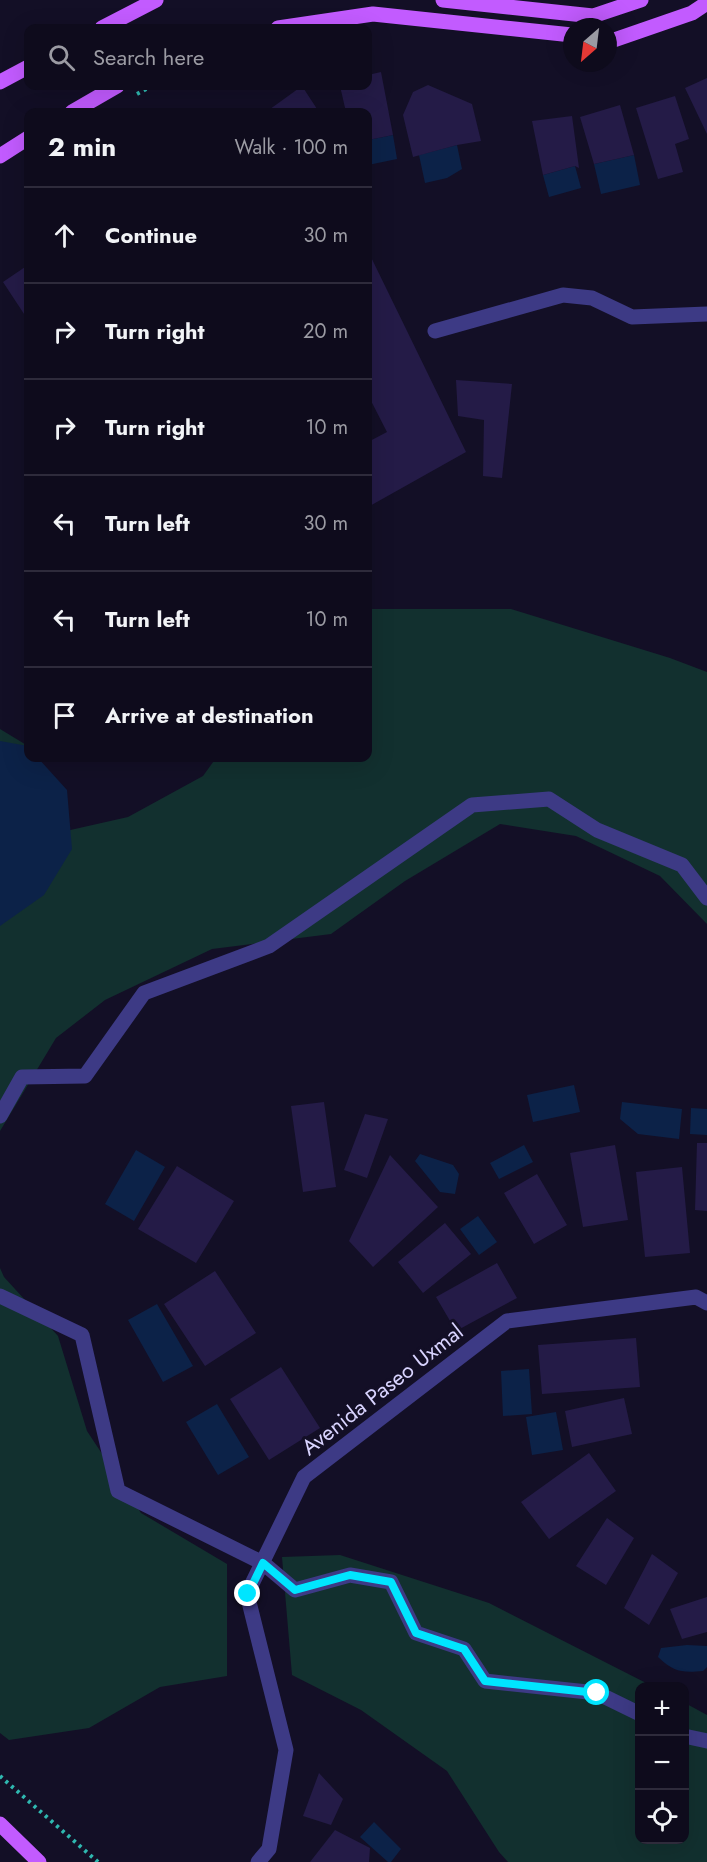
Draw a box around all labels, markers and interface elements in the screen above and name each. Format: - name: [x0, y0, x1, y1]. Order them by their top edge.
- north arrow: [563, 18, 617, 72]
- search box: [24, 24, 372, 90]
- icon: search: [45, 41, 78, 74]
- text: Search here: [93, 41, 204, 73]
- text: 2 min: [48, 128, 116, 166]
- text: Walk · 100 m: [235, 133, 348, 162]
- icon: ahead: [48, 219, 81, 252]
- text: Continue: [105, 219, 197, 251]
- text: 30 m: [303, 221, 348, 250]
- icon: right: [48, 315, 81, 348]
- text: Turn right: [105, 315, 205, 347]
- text: 20 m: [303, 317, 348, 346]
- icon: right: [48, 411, 81, 444]
- text: Turn right: [105, 411, 205, 443]
- text: 10 m: [305, 413, 348, 442]
- icon: left: [48, 507, 81, 540]
- text: Turn left: [105, 507, 190, 539]
- text: 30 m: [303, 509, 348, 538]
- icon: left: [48, 603, 81, 636]
- text: Turn left: [105, 603, 190, 635]
- text: 10 m: [305, 605, 348, 634]
- icon: arrive: [48, 699, 81, 732]
- text: Arrive at destination: [105, 699, 314, 731]
- street label: Avenida Paseo Uxmal: [294, 1316, 470, 1462]
- route end: [234, 1580, 260, 1606]
- route start: [583, 1679, 609, 1705]
- map controls: [635, 1682, 689, 1844]
- button: +: [635, 1682, 689, 1736]
- button: −: [635, 1736, 689, 1790]
- button: locate: [635, 1790, 689, 1844]

